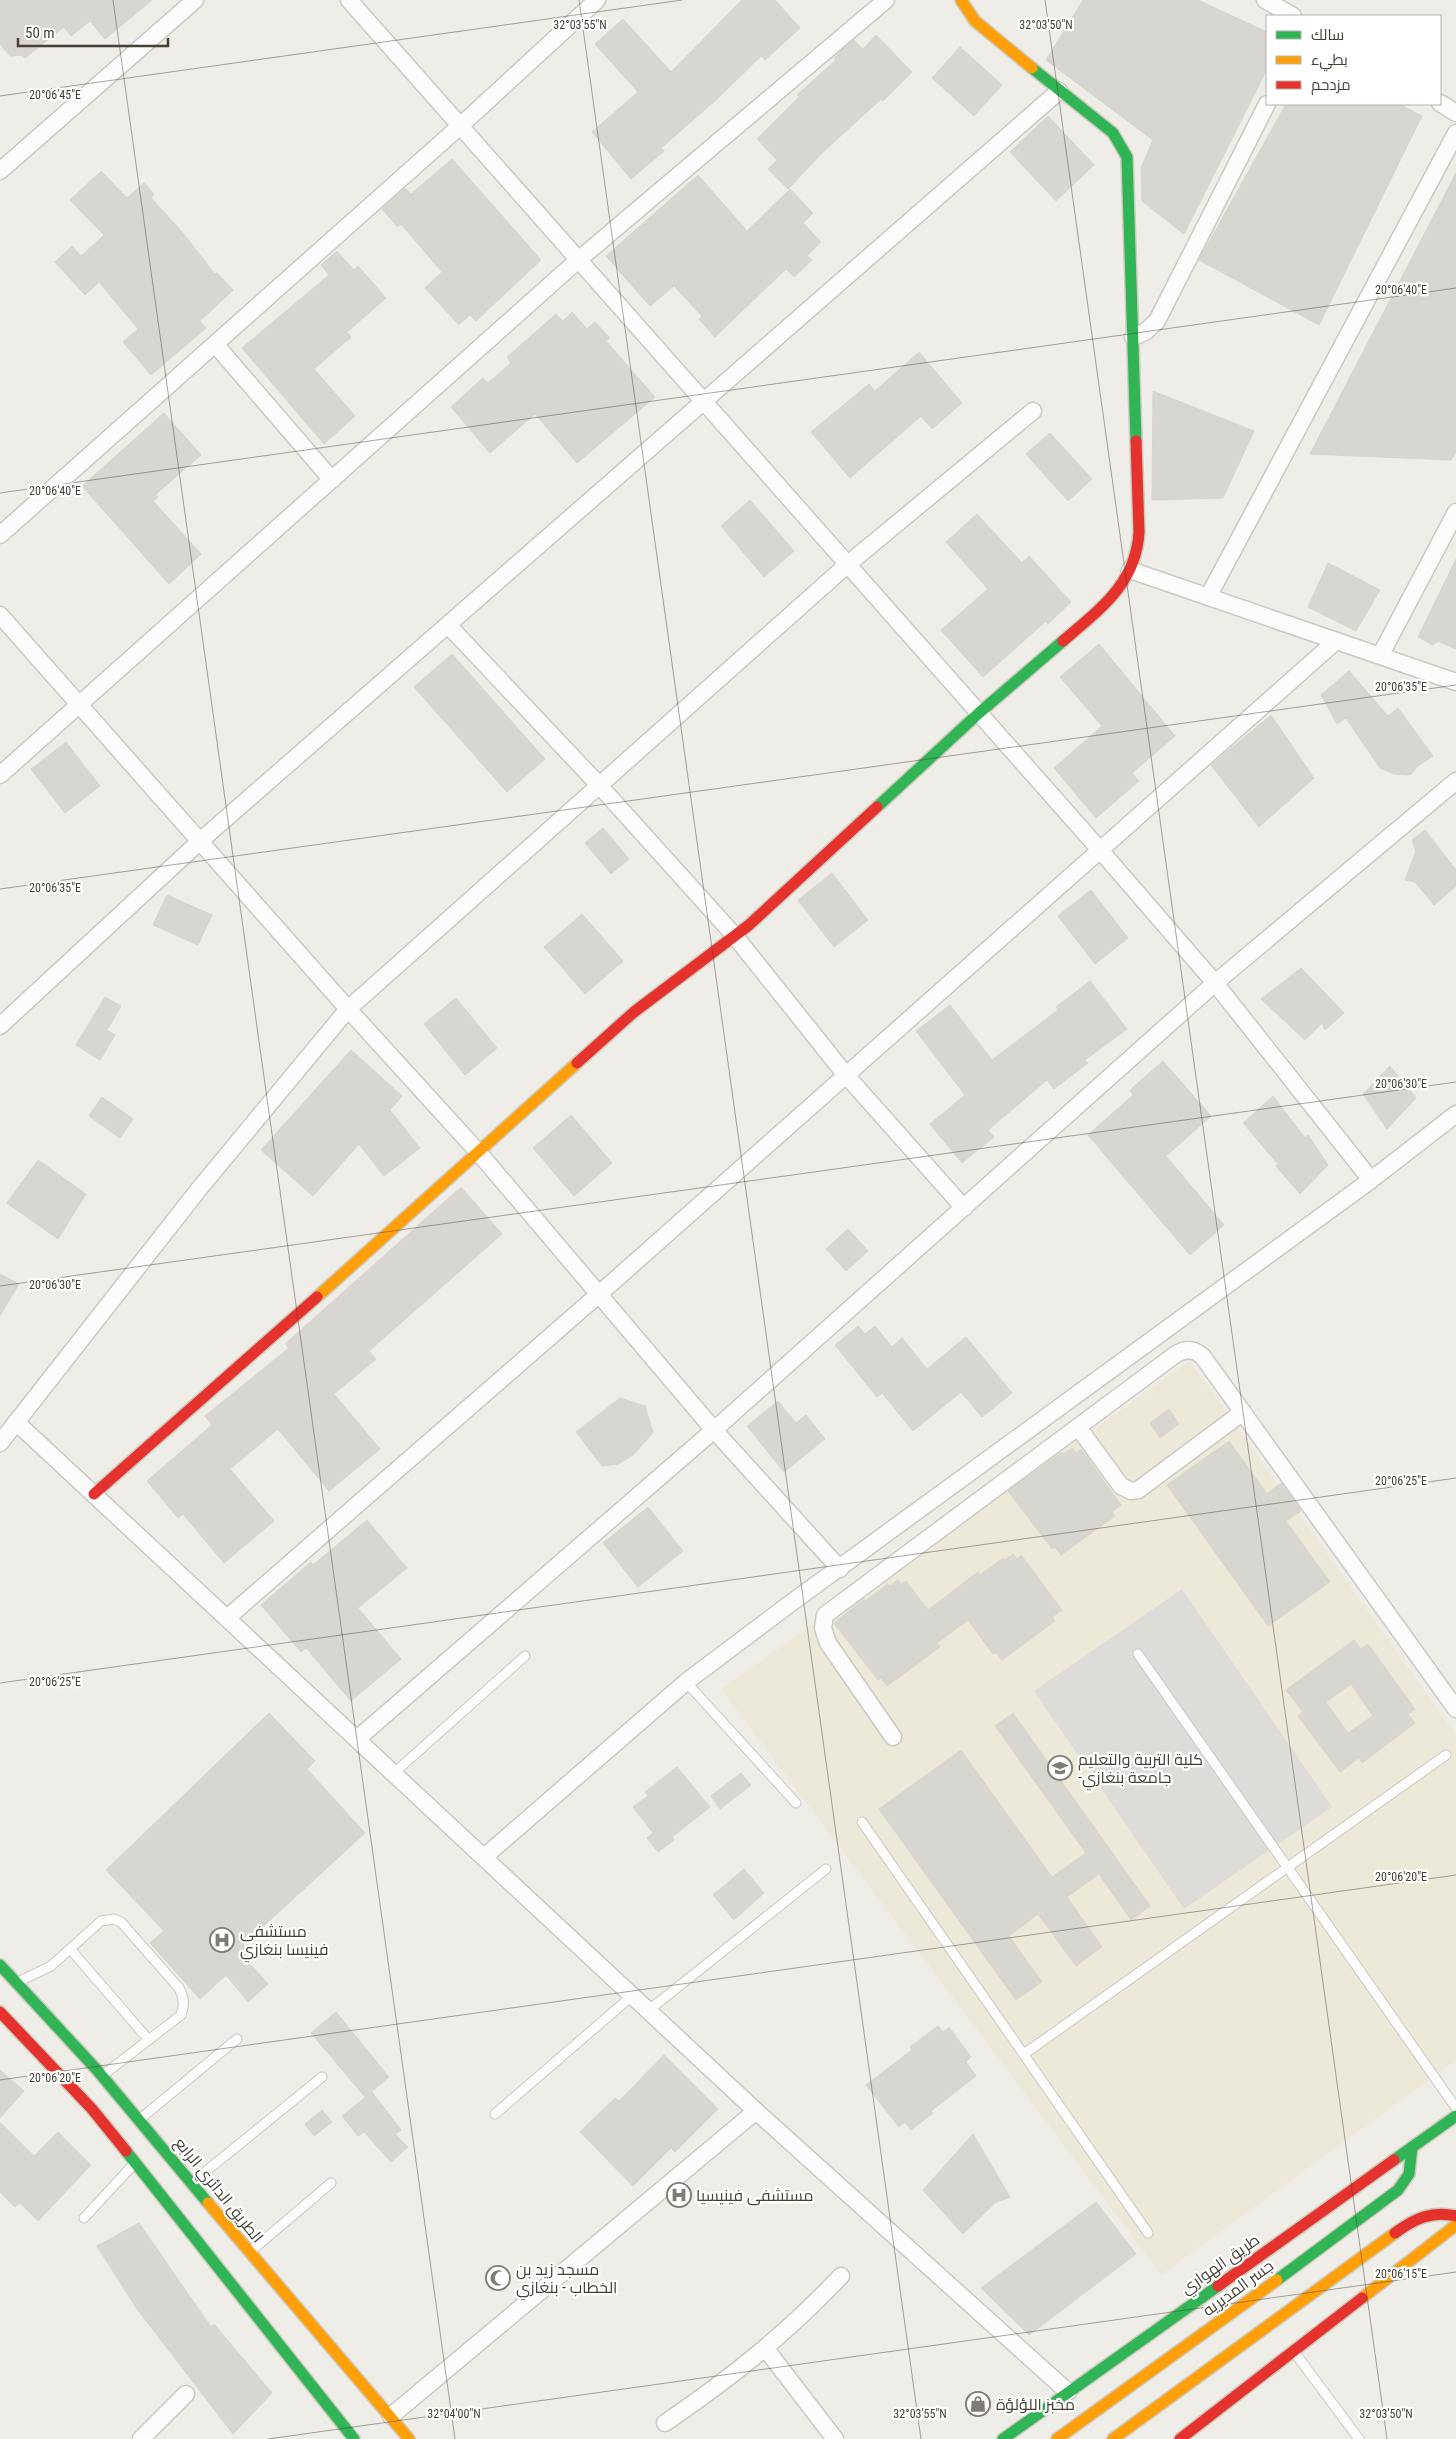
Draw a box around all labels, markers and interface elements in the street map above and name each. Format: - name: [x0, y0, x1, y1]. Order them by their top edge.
- scale bar: [18, 15, 168, 47]
- legend: [1266, 15, 1441, 105]
- text: 32°03'55"N: [553, 18, 607, 32]
- text: 32°03'50"N: [1019, 18, 1073, 32]
- text: 50 m: [25, 24, 55, 42]
- text: سالك: [1311, 26, 1344, 44]
- text: بطيء: [1311, 51, 1348, 72]
- text: مزدحم: [1311, 76, 1351, 95]
- text: 20°06'45"E: [29, 88, 81, 102]
- text: 20°06'40"E: [1375, 283, 1427, 297]
- text: 20°06'40"E: [29, 484, 81, 498]
- text: 20°06'35"E: [1375, 680, 1427, 694]
- text: 20°06'35"E: [29, 881, 81, 895]
- text: 20°06'30"E: [1375, 1077, 1427, 1091]
- text: 20°06'30"E: [29, 1278, 81, 1292]
- text: 20°06'25"E: [1375, 1474, 1427, 1488]
- text: 20°06'25"E: [29, 1675, 81, 1689]
- place label: كلية التربية والتعليم -جامعة بنغازي: [1078, 1750, 1203, 1791]
- school or university icon: كلية التربية والتعليم -جامعة بنغازي: [1047, 1755, 1073, 1781]
- text: 20°06'20"E: [1375, 1870, 1427, 1884]
- place label: مستشفى فينيسا بنغازي: [240, 1922, 328, 1963]
- hospital icon: مستشفى فينيسا بنغازي: [209, 1927, 235, 1953]
- text: 20°06'20"E: [29, 2071, 81, 2085]
- street label: الطريق الدائري الرابع: [168, 2134, 267, 2249]
- hospital icon: مستشفى فينيسيا: [666, 2182, 692, 2208]
- place label: مستشفى فينيسيا: [696, 2186, 814, 2206]
- street label: طريق الهواري: [1177, 2230, 1265, 2301]
- street label: جسر المديريه: [1199, 2256, 1277, 2320]
- place label: مسجد زيد بن الخطاب - بنغازي: [516, 2260, 617, 2301]
- mosque icon: مسجد زيد بن الخطاب - بنغازي: [485, 2265, 511, 2291]
- text: 20°06'15"E: [1375, 2267, 1427, 2281]
- shop icon: مخبز اللؤلؤة: [965, 2391, 991, 2417]
- place label: مخبز اللؤلؤة: [996, 2395, 1075, 2414]
- text: 32°04'00"N: [427, 2407, 481, 2421]
- text: 32°03'55"N: [893, 2407, 947, 2421]
- text: 32°03'50"N: [1359, 2407, 1413, 2421]

